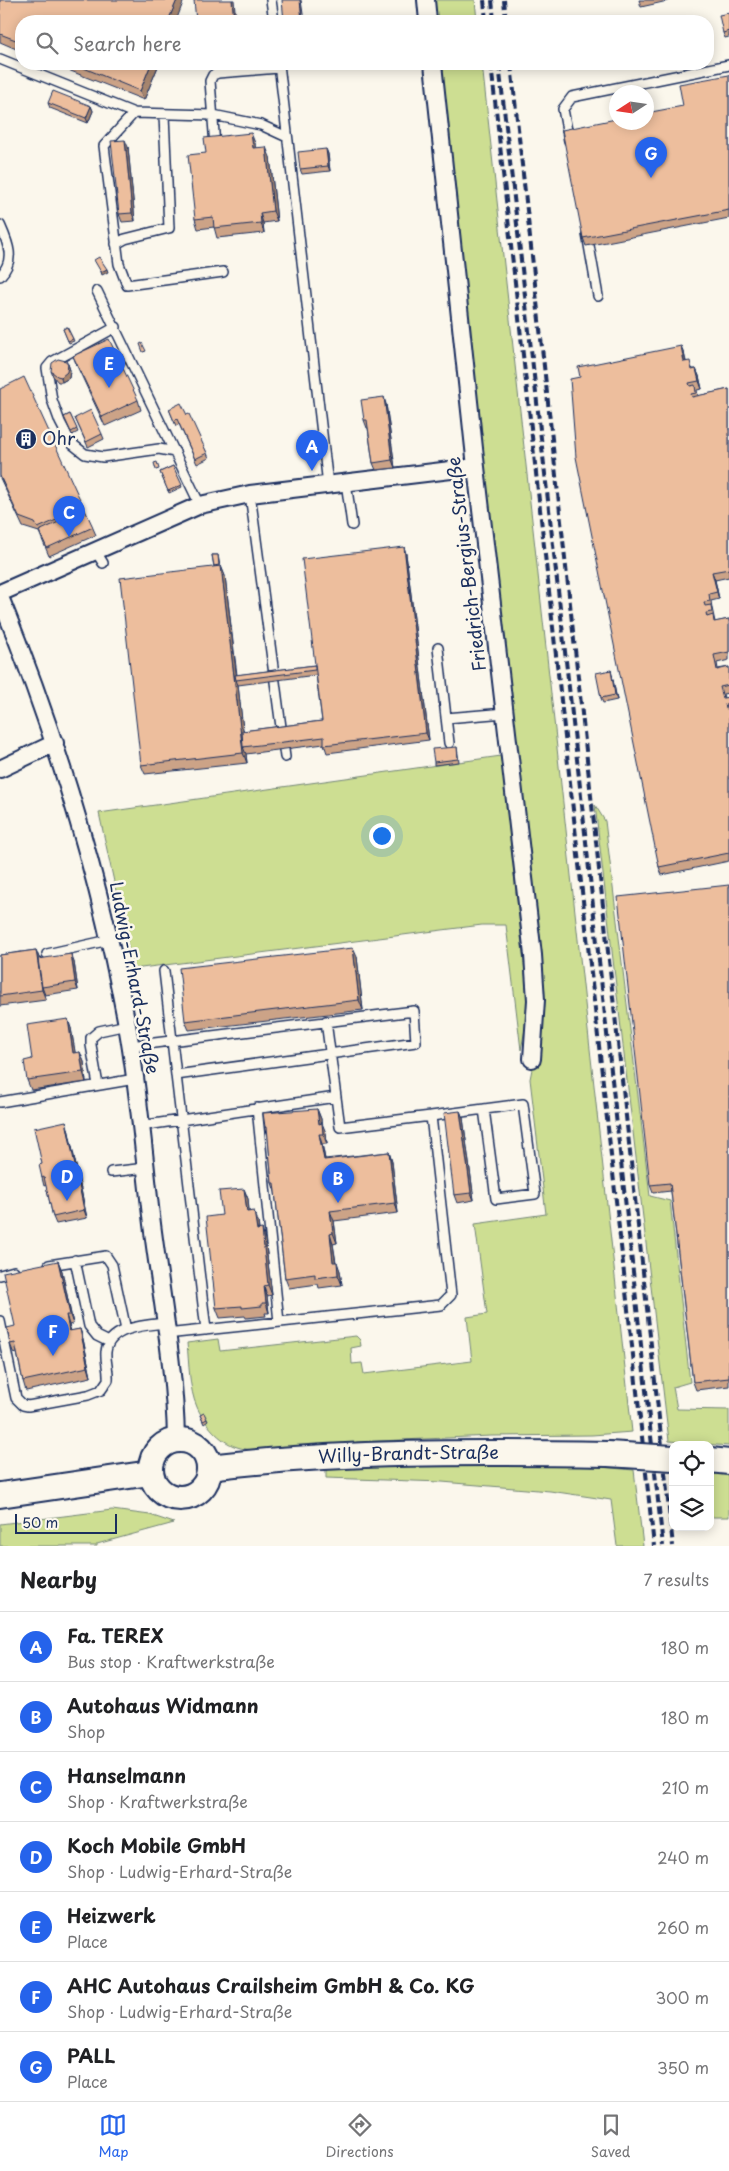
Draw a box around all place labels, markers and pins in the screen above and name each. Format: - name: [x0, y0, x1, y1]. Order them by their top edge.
- pin: G: [635, 137, 667, 178]
- pin: E: [93, 347, 125, 388]
- place label: Ohr: [42, 424, 76, 451]
- building icon: Ohr: [14, 427, 38, 451]
- pin: A: [296, 430, 328, 471]
- pin: C: [53, 496, 85, 537]
- pin: D: [51, 1160, 83, 1201]
- pin: B: [322, 1162, 354, 1203]
- pin: F: [37, 1315, 69, 1356]

